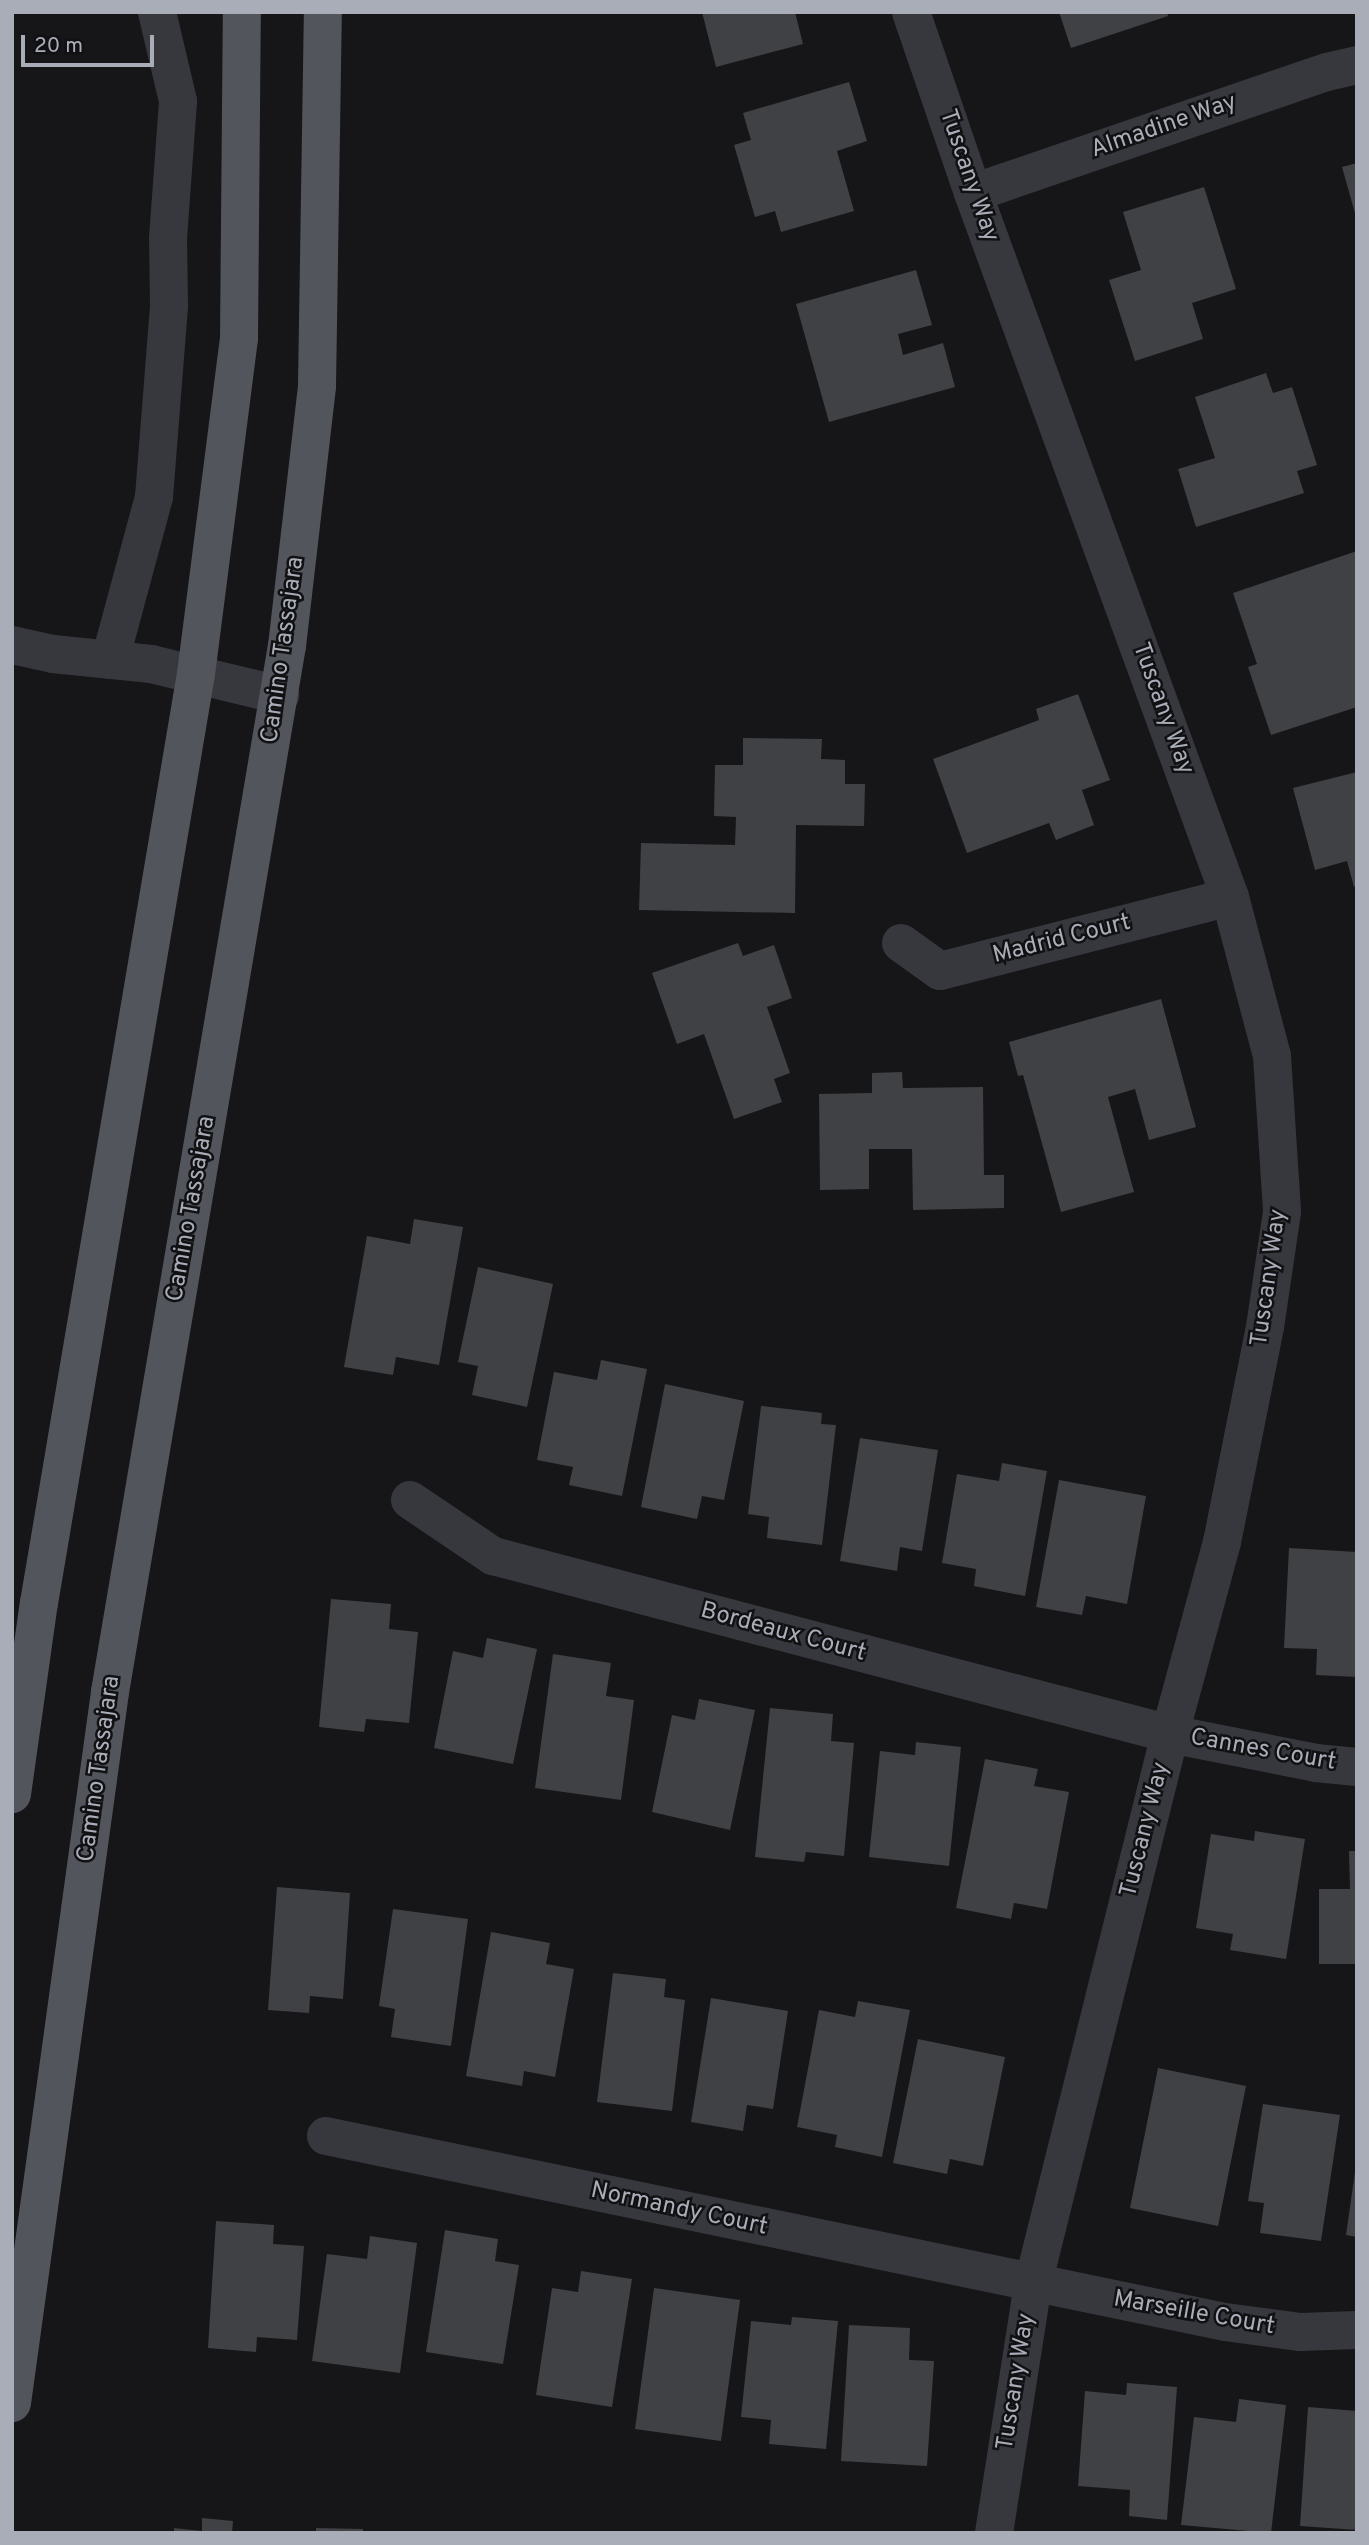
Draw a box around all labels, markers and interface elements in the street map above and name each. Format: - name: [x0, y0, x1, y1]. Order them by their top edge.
- scale bar: [24, 21, 158, 65]
- text: 20 m: [34, 33, 83, 60]
- street label: Almadine Way: [1087, 89, 1241, 165]
- street label: Tuscany Way: [932, 106, 1004, 246]
- street label: Camino Tassajara: [257, 554, 311, 746]
- street label: Tuscany Way: [1125, 639, 1199, 779]
- street label: Madrid Court: [990, 909, 1134, 971]
- street label: Camino Tassajara: [161, 1113, 223, 1305]
- street label: Tuscany Way: [1246, 1207, 1294, 1349]
- street label: Bordeaux Court: [697, 1597, 869, 1669]
- street label: Camino Tassajara: [73, 1673, 127, 1865]
- street label: Cannes Court: [1188, 1724, 1338, 1778]
- street label: Tuscany Way: [1115, 1759, 1177, 1901]
- street label: Normandy Court: [588, 2177, 770, 2243]
- street label: Marseille Court: [1111, 2286, 1277, 2342]
- street label: Tuscany Way: [992, 2311, 1042, 2453]

